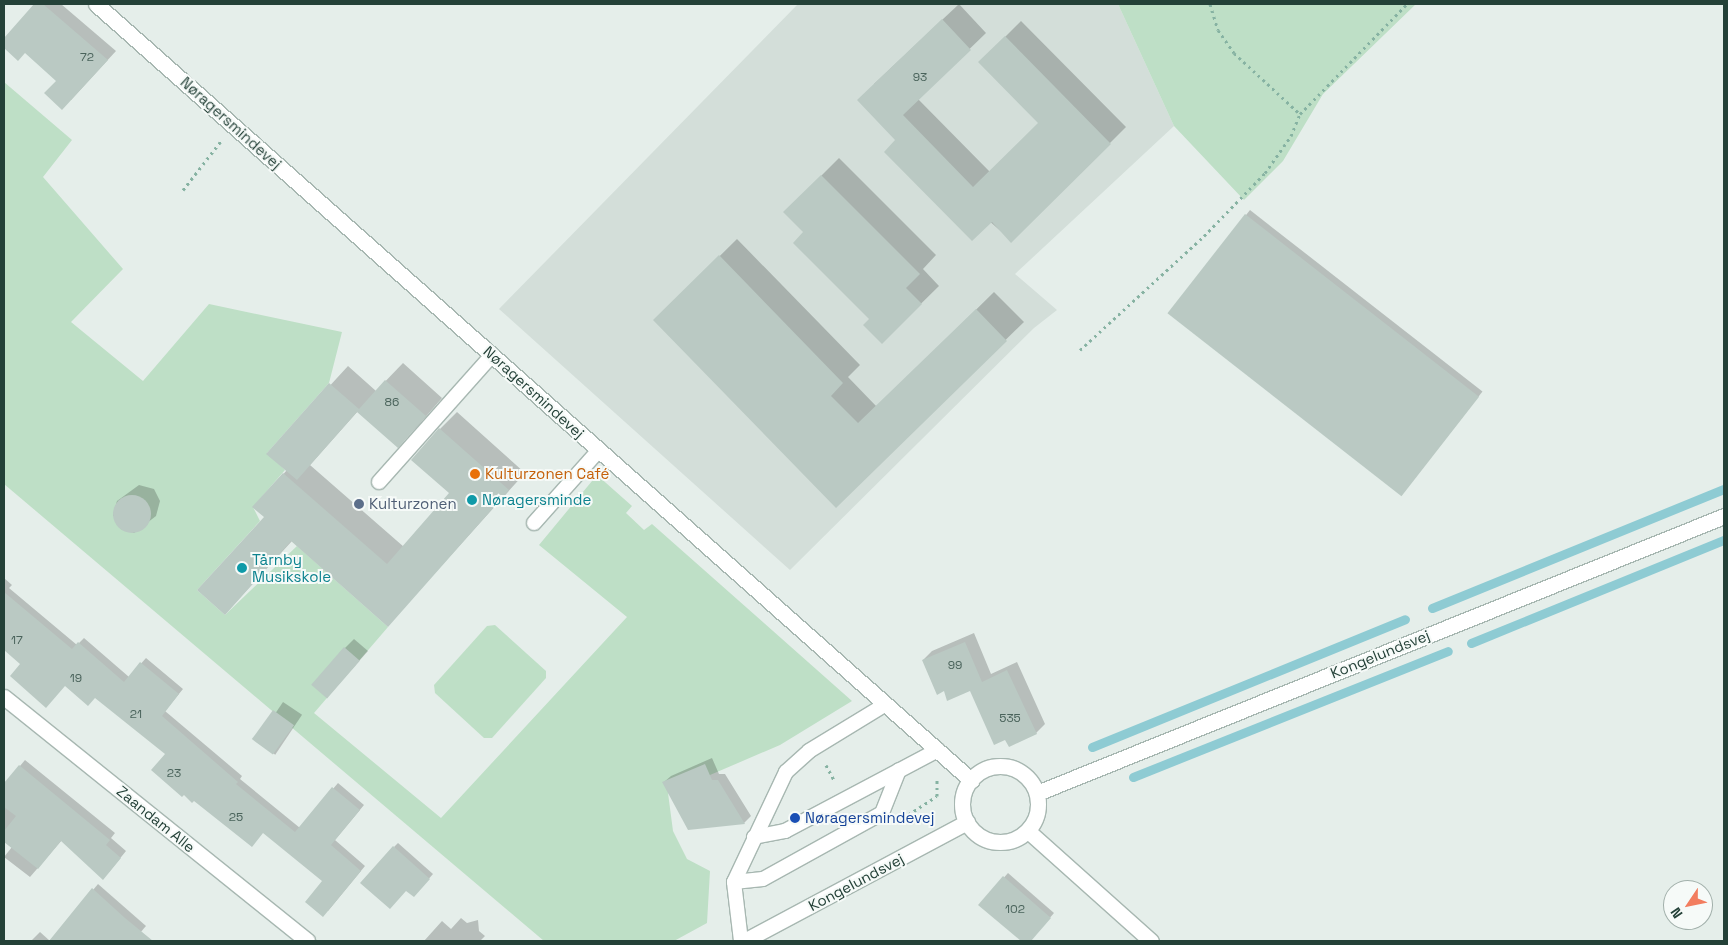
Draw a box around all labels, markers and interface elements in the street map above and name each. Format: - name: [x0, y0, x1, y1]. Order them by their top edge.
- house number: 72: [80, 51, 94, 65]
- house number: 93: [913, 71, 927, 85]
- street label: Nøragersmindevej: [177, 73, 285, 173]
- street label: Nøragersmindevej: [480, 342, 588, 442]
- house number: 86: [385, 396, 399, 410]
- place label: Kulturzonen Café: [485, 465, 609, 483]
- marker: Kulturzonen Café: [469, 468, 481, 480]
- place label: Nøragersminde: [482, 491, 591, 509]
- marker: Nøragersminde: [466, 494, 478, 506]
- place label: Kulturzonen: [369, 495, 457, 513]
- marker: Kulturzonen: [353, 498, 365, 510]
- place label: Tårnby Musikskole: [252, 550, 331, 585]
- marker: Tårnby Musikskole: [236, 562, 248, 574]
- street label: Kongelundsvej: [1328, 626, 1432, 682]
- house number: 17: [11, 634, 23, 648]
- house number: 99: [948, 659, 962, 673]
- house number: 19: [70, 672, 82, 686]
- house number: 21: [130, 708, 142, 722]
- house number: 535: [999, 712, 1021, 726]
- house number: 23: [167, 767, 181, 781]
- street label: Zaandam Alle: [113, 782, 199, 856]
- place label: Nøragersmindevej: [805, 809, 934, 827]
- house number: 25: [229, 811, 243, 825]
- marker: Nøragersmindevej: [789, 812, 801, 824]
- street label: Kongelundsvej: [805, 849, 907, 915]
- north arrow: [1663, 880, 1713, 930]
- house number: 102: [1005, 903, 1025, 917]
- text: N: [1666, 904, 1686, 922]

